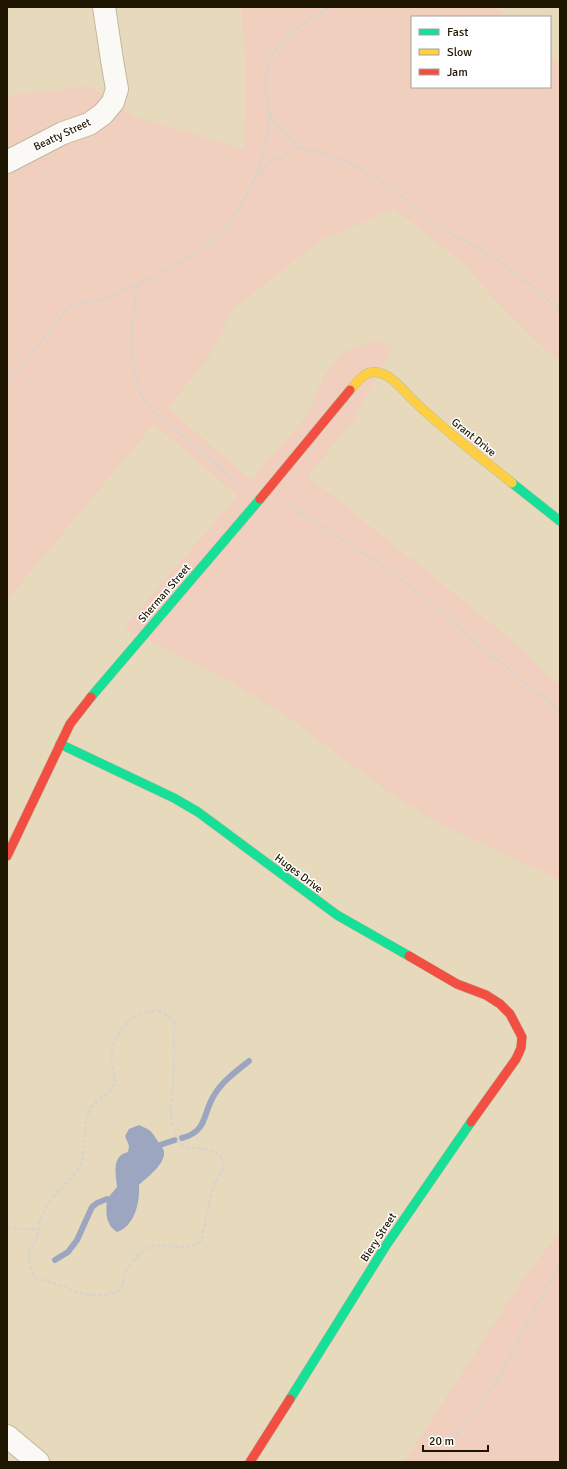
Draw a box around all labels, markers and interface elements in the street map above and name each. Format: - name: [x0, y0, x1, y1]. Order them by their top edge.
- legend: [411, 16, 551, 88]
- text: Fast: [447, 25, 468, 40]
- text: Slow: [447, 45, 472, 60]
- text: Jam: [447, 65, 468, 80]
- street label: Beatty Street: [32, 115, 93, 153]
- street label: Grant Drive: [449, 416, 499, 459]
- street label: Sherman Street: [135, 561, 193, 625]
- street label: Huges Drive: [272, 851, 325, 896]
- street label: Biery Street: [358, 1210, 399, 1264]
- scale bar: [423, 1427, 488, 1453]
- text: 20 m: [429, 1434, 454, 1449]

